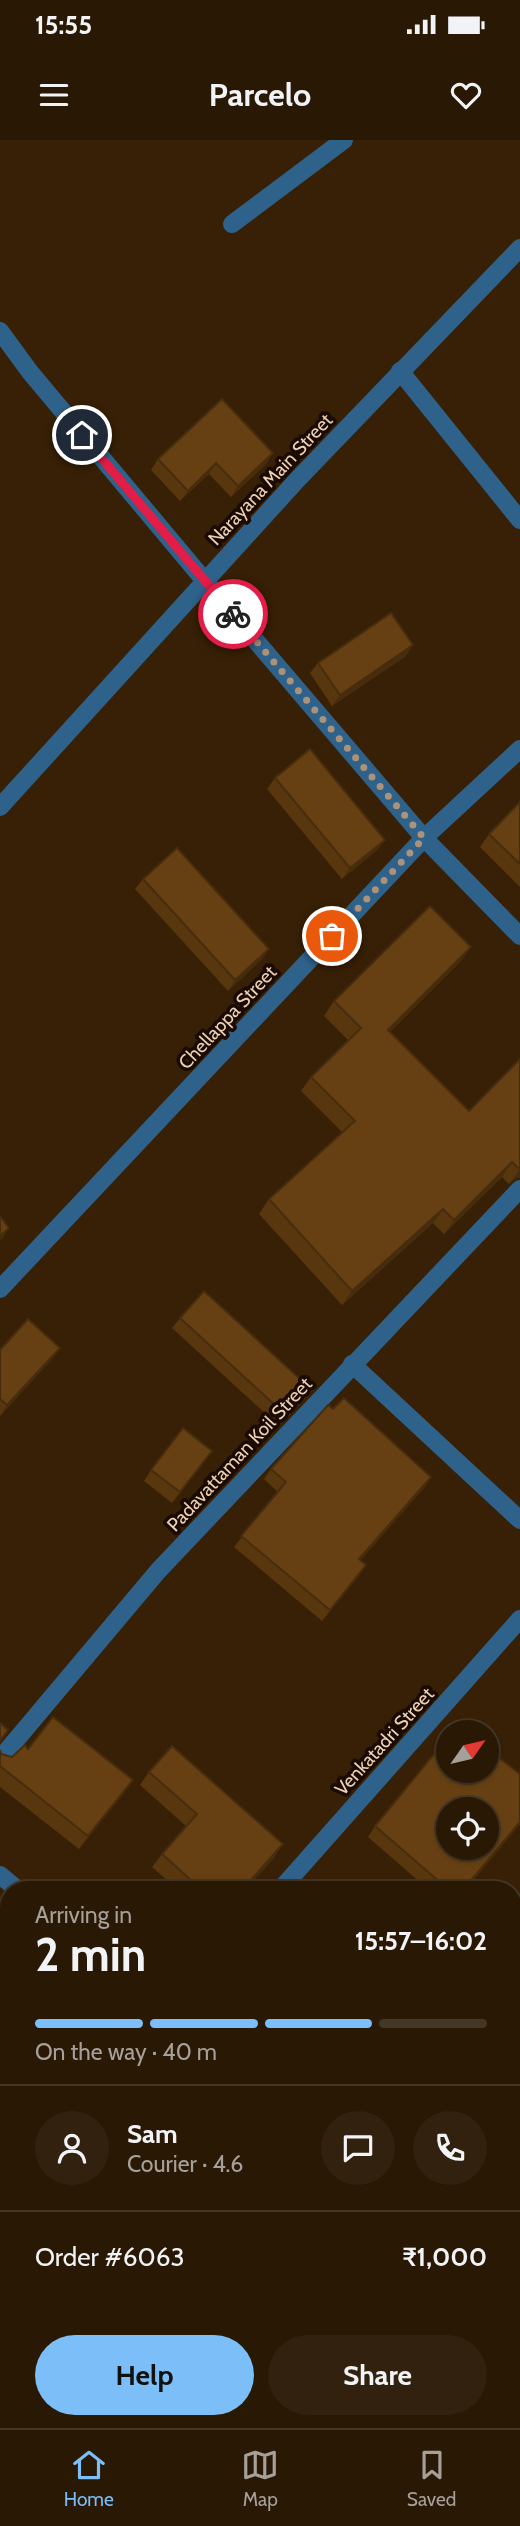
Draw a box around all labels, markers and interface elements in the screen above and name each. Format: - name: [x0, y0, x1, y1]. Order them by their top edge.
- text: 15:55: [35, 9, 92, 41]
- text: Parcelo: [209, 75, 311, 114]
- icon: menu: [35, 76, 73, 114]
- icon: heart: [447, 76, 485, 114]
- pin: [52, 405, 112, 465]
- street label: Narayana Main Street: [203, 408, 338, 550]
- icon: home: [63, 416, 101, 454]
- courier: [198, 579, 268, 649]
- icon: bike: [214, 595, 252, 633]
- pin: [302, 906, 362, 966]
- icon: bag: [313, 917, 351, 955]
- street label: Chellappa Street: [174, 960, 282, 1074]
- street label: Padavattaman Koil Street: [162, 1372, 317, 1536]
- street label: Venkatadri Street: [330, 1682, 439, 1800]
- north arrow: [436, 1720, 499, 1783]
- map controls: [436, 1720, 499, 1860]
- button: locate: [436, 1797, 499, 1860]
- text: Arriving in: [35, 1901, 132, 1929]
- text: 15:57–16:02: [355, 1925, 487, 1957]
- text: 2 min: [35, 1927, 146, 1983]
- text: On the way · 40 m: [35, 2038, 217, 2066]
- button: person: [35, 2111, 109, 2185]
- button: chat: [321, 2111, 395, 2185]
- button: phone: [413, 2111, 487, 2185]
- text: Sam: [127, 2118, 178, 2150]
- text: Courier · 4.6: [127, 2150, 243, 2178]
- text: Order #6063: [35, 2241, 185, 2273]
- text: ₹1,000: [402, 2241, 487, 2273]
- button: Help: [35, 2335, 254, 2415]
- button: Share: [268, 2335, 487, 2415]
- tab: Home: [64, 2446, 114, 2511]
- tab: Map: [241, 2446, 279, 2511]
- tab: Saved: [407, 2446, 456, 2511]

